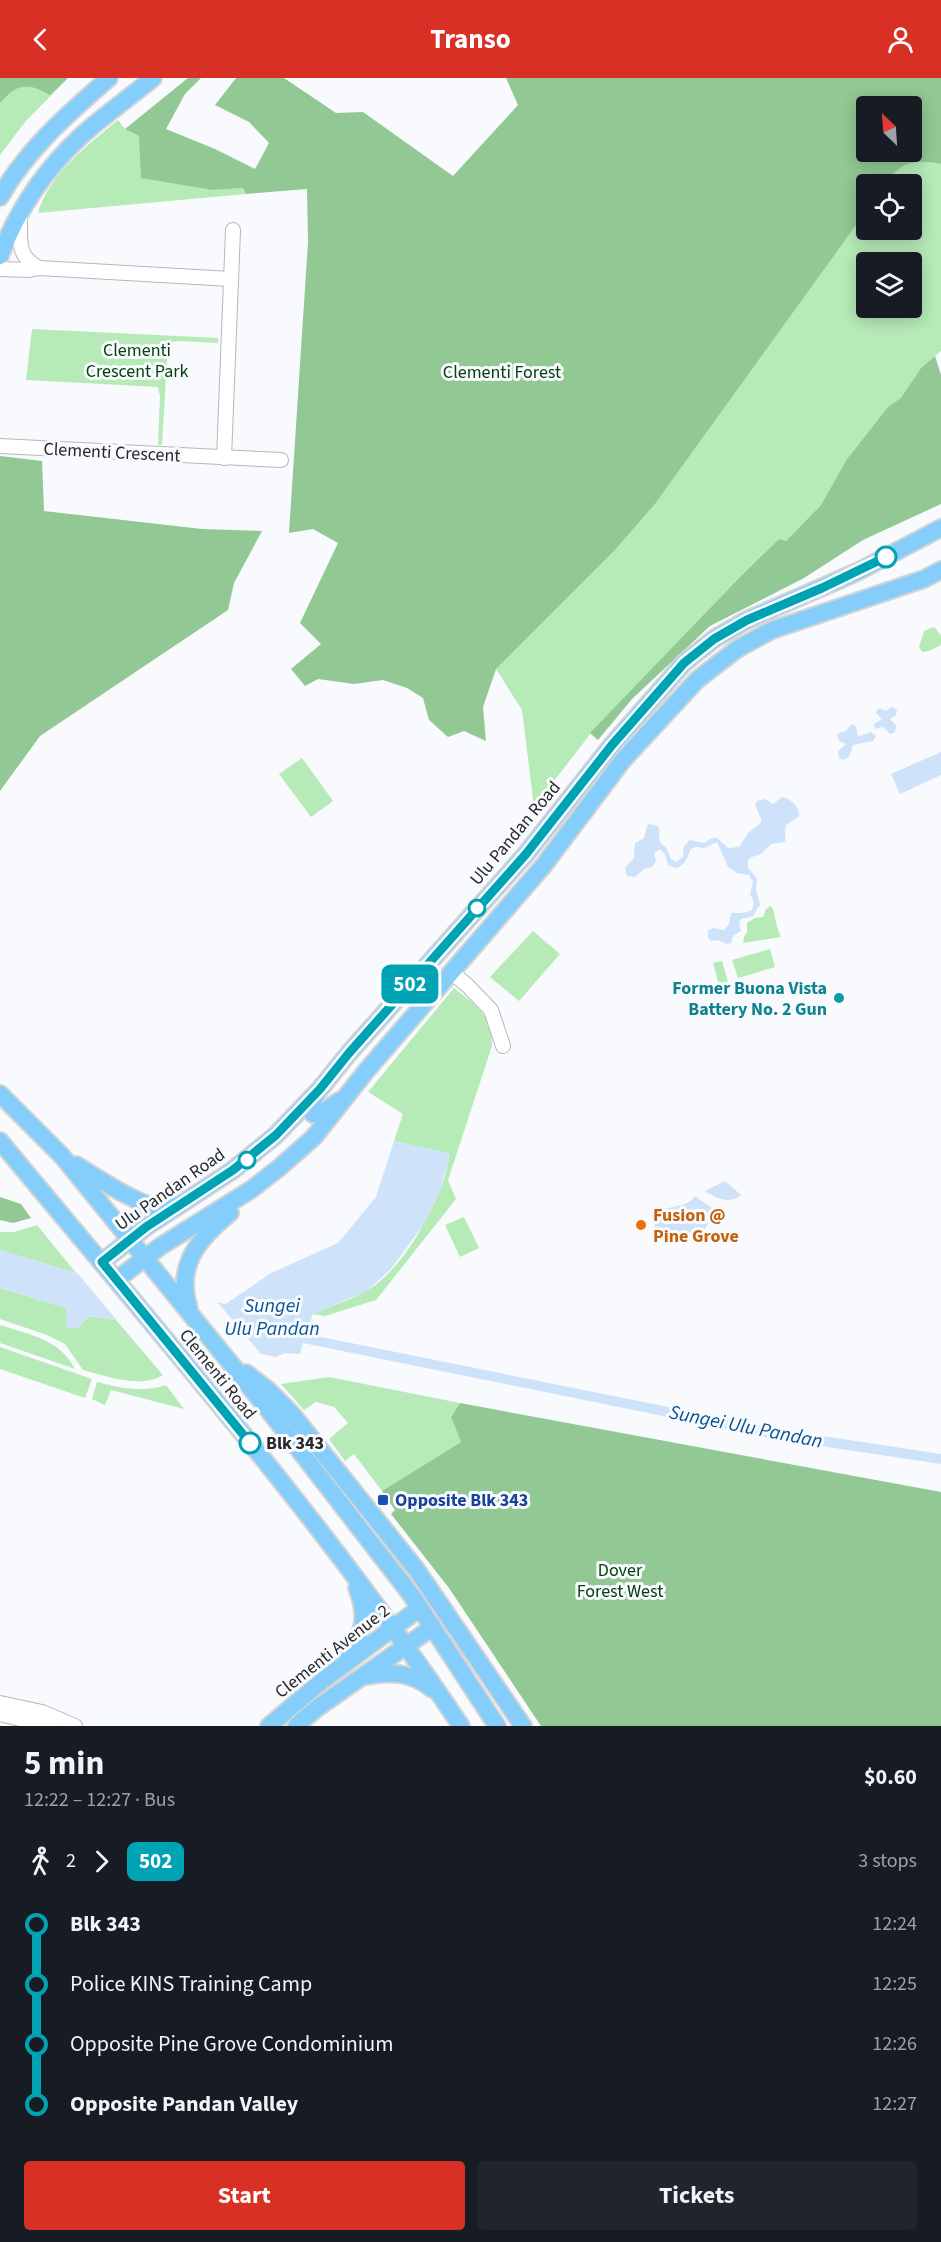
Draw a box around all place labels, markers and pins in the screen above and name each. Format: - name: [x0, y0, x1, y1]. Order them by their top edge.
- unlabelled marker: [875, 546, 897, 568]
- unlabelled marker: [468, 899, 486, 917]
- place label: Former Buona Vista Battery No. 2 Gun: [672, 976, 827, 1022]
- marker: Former Buona Vista Battery No. 2 Gun: [832, 991, 846, 1005]
- unlabelled marker: [238, 1151, 256, 1169]
- place label: Fusion @ Pine Grove: [653, 1203, 739, 1249]
- marker: Fusion @ Pine Grove: [634, 1218, 648, 1232]
- place label: Blk 343: [266, 1431, 324, 1456]
- marker: Blk 343: [239, 1432, 261, 1454]
- place label: Opposite Blk 343: [395, 1488, 528, 1513]
- marker: Opposite Blk 343: [376, 1493, 390, 1507]

